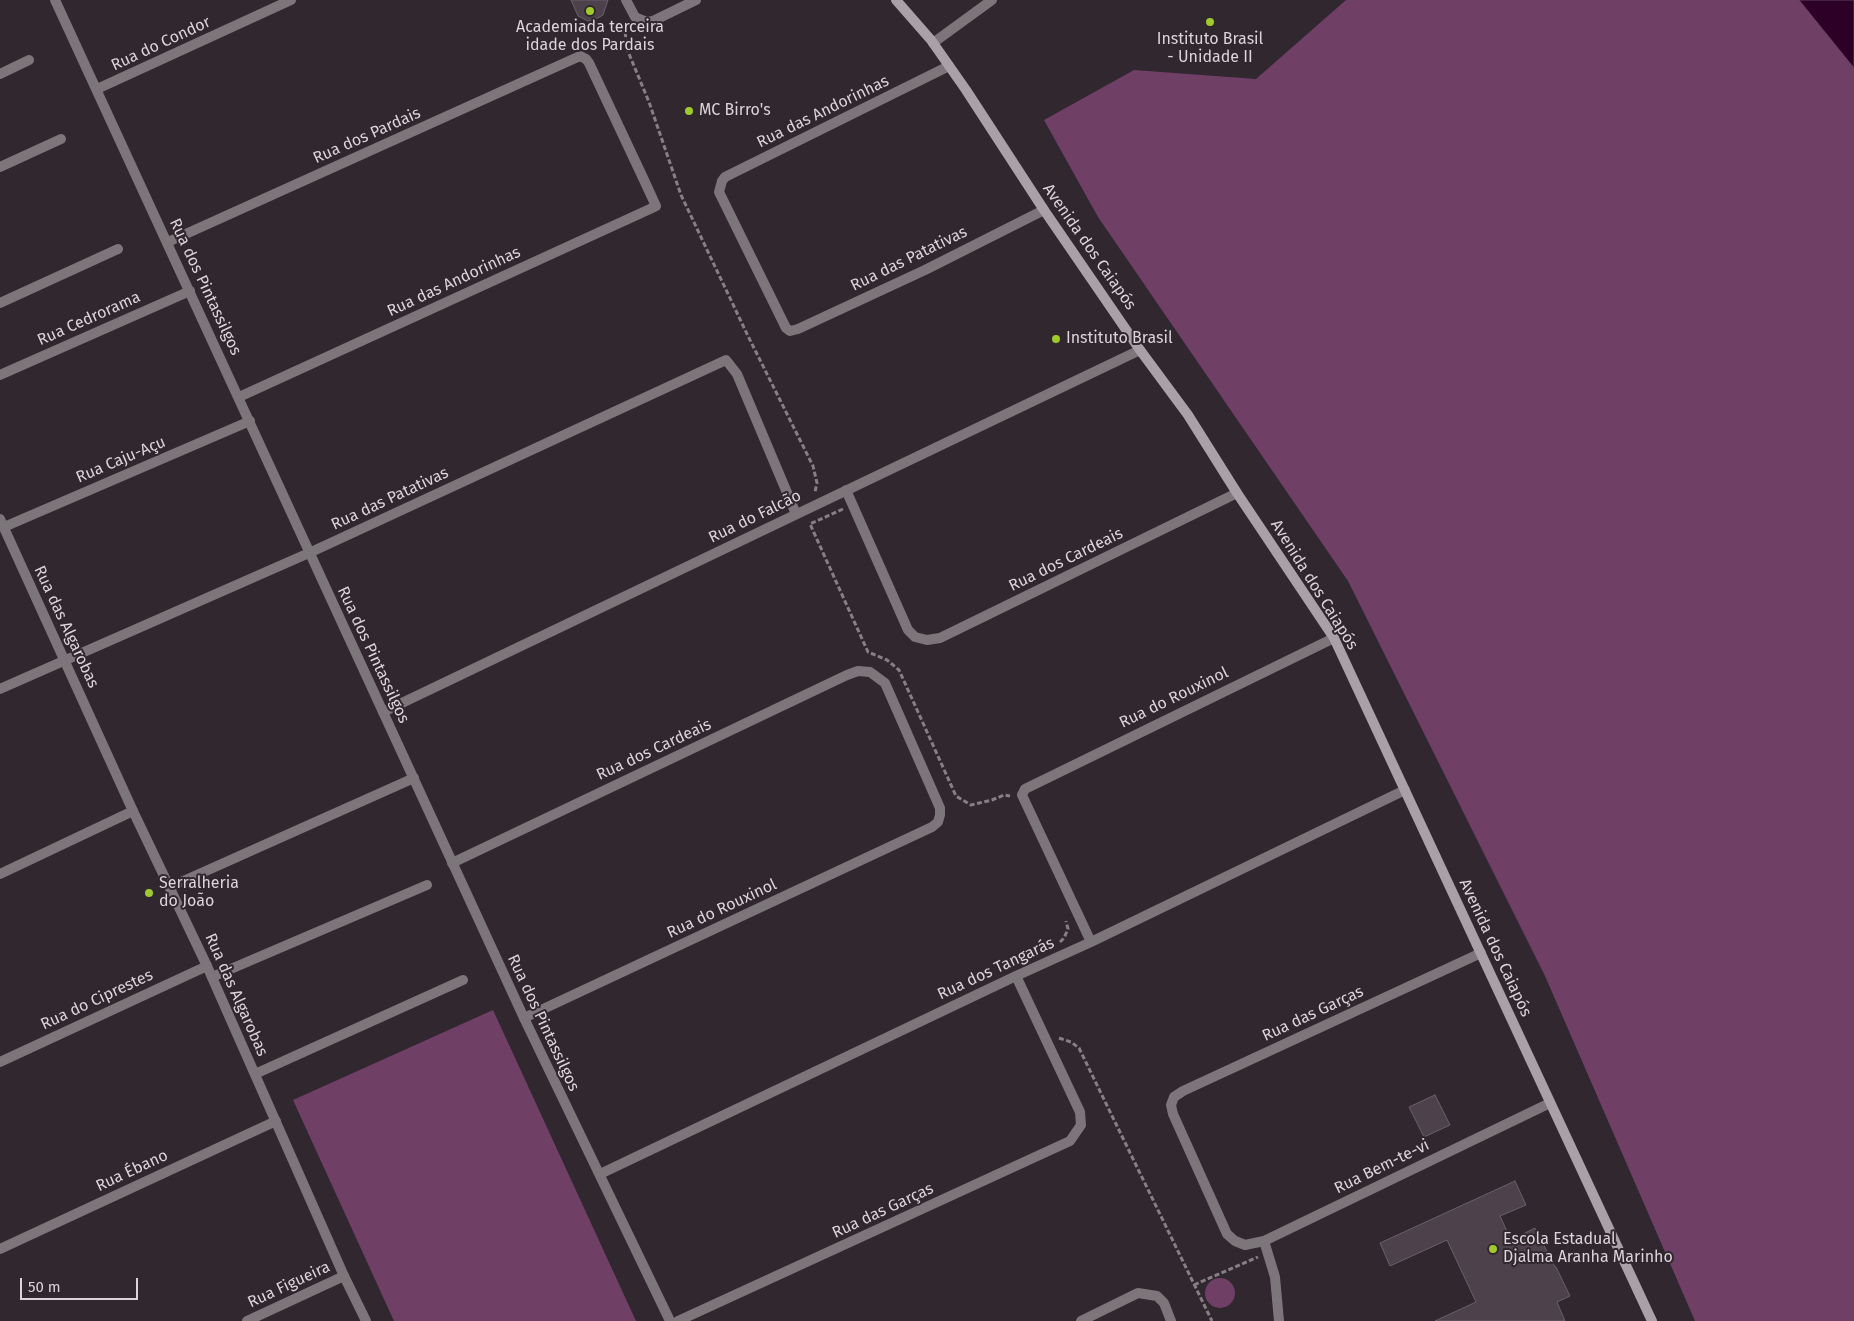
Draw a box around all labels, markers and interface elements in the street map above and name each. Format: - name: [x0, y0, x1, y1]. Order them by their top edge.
- marker: Academiada terceira idade dos Pardais: [584, 5, 596, 17]
- street label: Rua do Condor: [108, 13, 214, 75]
- marker: Instituto Brasil - Unidade II: [1204, 16, 1216, 28]
- place label: Academiada terceira idade dos Pardais: [516, 18, 664, 56]
- place label: Instituto Brasil - Unidade II: [1157, 30, 1263, 68]
- street label: Rua das Andorinhas: [754, 72, 892, 152]
- place label: MC Birro's: [699, 101, 771, 121]
- street label: Rua dos Pardais: [310, 104, 424, 168]
- marker: MC Birro's: [683, 105, 695, 117]
- street label: Avenida dos Caiapós: [1038, 180, 1140, 314]
- street label: Rua dos Pintassilgos: [165, 216, 245, 358]
- street label: Rua das Patativas: [848, 222, 970, 296]
- street label: Rua das Andorinhas: [384, 243, 524, 321]
- street label: Rua Cedrorama: [35, 288, 143, 350]
- place label: Instituto Brasil: [1066, 329, 1173, 349]
- marker: Instituto Brasil: [1050, 333, 1062, 345]
- street label: Rua Caju-Açu: [73, 433, 169, 487]
- street label: Rua das Patativas: [328, 463, 452, 535]
- street label: Rua do Falcão: [706, 486, 804, 548]
- street label: Avenida dos Caiapós: [1266, 516, 1362, 654]
- street label: Rua dos Cardeais: [1006, 524, 1126, 596]
- street label: Rua das Algarobas: [29, 563, 103, 691]
- street label: Rua dos Pintassilgos: [333, 584, 413, 726]
- street label: Rua do Rouxinol: [1116, 663, 1232, 733]
- street label: Rua dos Cardeais: [593, 715, 715, 785]
- place label: Serralheria do João: [159, 874, 239, 912]
- street label: Rua do Rouxinol: [664, 875, 780, 943]
- street label: Avenida dos Caiapós: [1455, 876, 1535, 1020]
- marker: Serralheria do João: [143, 887, 155, 899]
- street label: Rua das Algarobas: [200, 930, 272, 1060]
- street label: Rua dos Tangarás: [935, 934, 1057, 1004]
- street label: Rua dos Pintassilgos: [503, 952, 583, 1094]
- street label: Rua do Ciprestes: [38, 966, 156, 1034]
- street label: Rua das Garças: [1259, 982, 1367, 1046]
- street label: Rua Bem-te-vi: [1331, 1136, 1433, 1198]
- street label: Rua Ébano: [93, 1146, 171, 1196]
- street label: Rua das Garças: [829, 1179, 937, 1243]
- place label: Escola Estadual Djalma Aranha Marinho: [1503, 1230, 1673, 1268]
- marker: Escola Estadual Djalma Aranha Marinho: [1487, 1243, 1499, 1255]
- street label: Rua Figueira: [245, 1258, 333, 1312]
- scale bar: [22, 1268, 140, 1300]
- text: 50 m: [28, 1278, 61, 1296]

